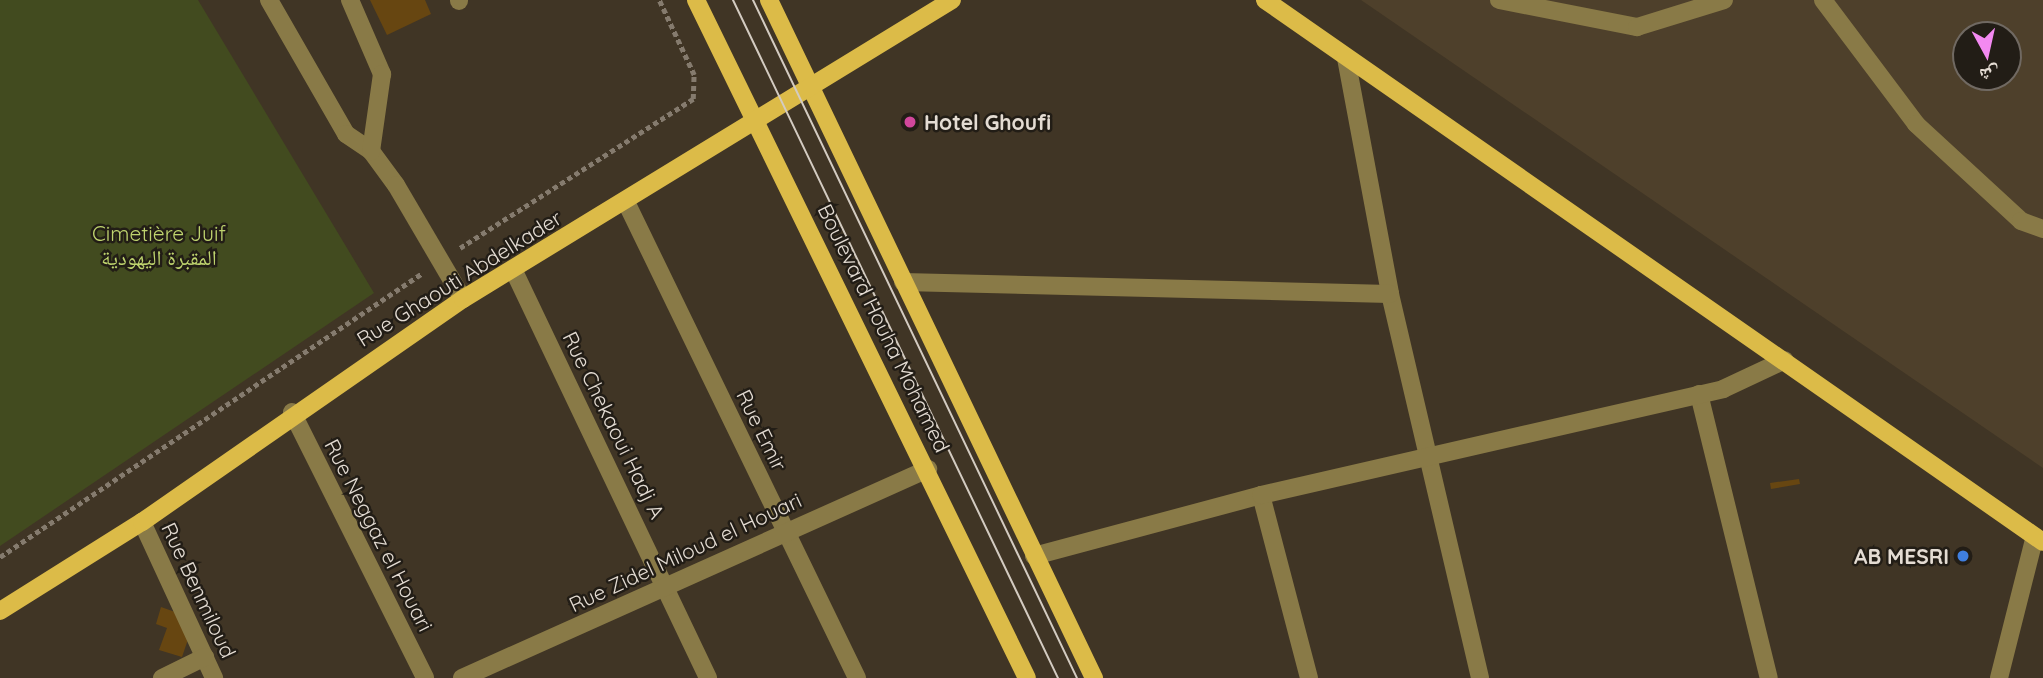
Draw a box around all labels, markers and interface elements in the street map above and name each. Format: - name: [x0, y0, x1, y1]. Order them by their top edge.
- north arrow: [1952, 21, 2022, 91]
- text: ش: [1978, 62, 2001, 88]
- place label: Hotel Ghoufi: [924, 109, 1051, 135]
- marker: Hotel Ghoufi: [902, 114, 918, 130]
- street label: Boulevard Houha Mohamed: [813, 200, 955, 456]
- street label: Rue Ghaouti Abdelkader: [352, 205, 566, 351]
- park label: Cimetière Juif المقبرة اليهودية: [92, 220, 226, 270]
- street label: Rue Chekaoui Hadj A: [558, 327, 670, 523]
- street label: Rue Emir: [732, 385, 792, 475]
- street label: Rue Neggaz el Houari: [320, 435, 438, 635]
- street label: Rue Zidel Miloud el Houari: [565, 487, 805, 617]
- street label: Rue Benmiloud: [157, 518, 241, 662]
- place label: AB MESRI: [1854, 543, 1949, 569]
- marker: AB MESRI: [1955, 548, 1971, 564]

